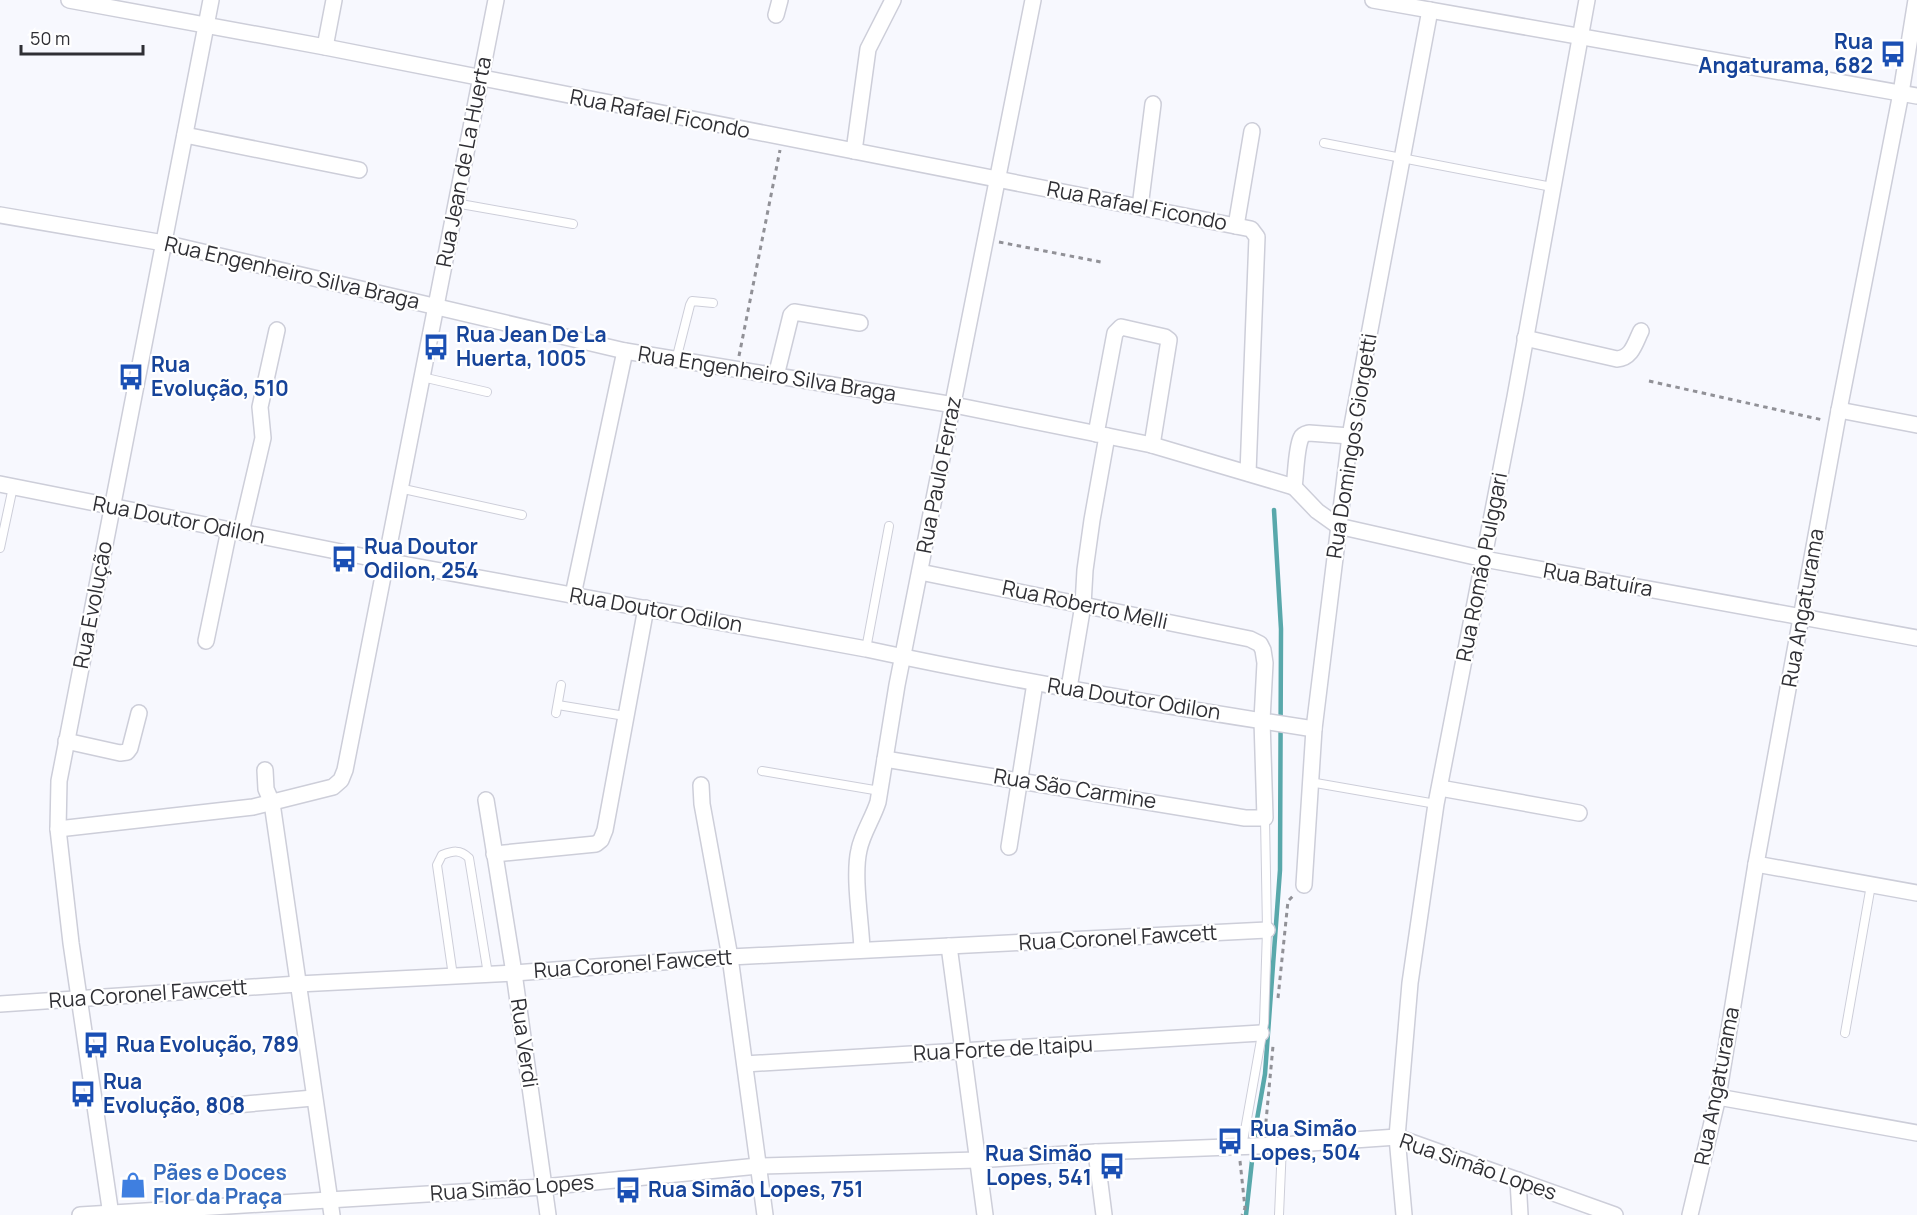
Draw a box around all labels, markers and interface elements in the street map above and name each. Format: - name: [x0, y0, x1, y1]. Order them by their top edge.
- scale bar: [21, 18, 142, 56]
- text: 50 m: [30, 26, 70, 50]
- place label: Rua Angaturama, 682: [1698, 27, 1873, 79]
- bus stop icon: Rua Angaturama, 682: [1878, 39, 1908, 69]
- street label: Rua Jean de La Huerta: [429, 54, 497, 270]
- street label: Rua Rafael Ficondo: [568, 82, 753, 144]
- street label: Rua Rafael Ficondo: [1045, 174, 1230, 236]
- street label: Rua Engenheiro Silva Braga: [162, 229, 423, 315]
- place label: Rua Jean De La Huerta, 1005: [456, 320, 607, 372]
- street label: Rua Domingos Giorgetti: [1319, 331, 1383, 560]
- bus stop icon: Rua Jean De La Huerta, 1005: [421, 332, 451, 362]
- street label: Rua Engenheiro Silva Braga: [636, 339, 898, 407]
- place label: Rua Evolução, 510: [151, 350, 289, 402]
- bus stop icon: Rua Evolução, 510: [116, 362, 146, 392]
- street label: Rua Paulo Ferraz: [909, 394, 967, 556]
- street label: Rua Romão Pulggari: [1449, 470, 1513, 664]
- street label: Rua Doutor Odilon: [91, 489, 268, 549]
- street label: Rua Angaturama: [1774, 526, 1830, 689]
- place label: Rua Doutor Odilon, 254: [364, 532, 479, 584]
- street label: Rua Evolução: [66, 539, 118, 671]
- bus stop icon: Rua Doutor Odilon, 254: [329, 544, 359, 574]
- street label: Rua Batuíra: [1541, 556, 1655, 602]
- street label: Rua Roberto Melli: [1000, 573, 1171, 635]
- street label: Rua Doutor Odilon: [568, 580, 745, 638]
- street label: Rua Doutor Odilon: [1045, 670, 1223, 726]
- street label: Rua São Carmine: [992, 761, 1159, 815]
- street label: Rua Coronel Fawcett: [1018, 918, 1218, 956]
- street label: Rua Coronel Fawcett: [533, 942, 733, 984]
- street label: Rua Coronel Fawcett: [48, 972, 248, 1014]
- street label: Rua Verdi: [505, 996, 545, 1089]
- street label: Rua Angaturama: [1687, 1004, 1745, 1167]
- street label: Rua Forte de Itaipu: [912, 1029, 1094, 1067]
- bus stop icon: Rua Evolução, 789: [81, 1030, 111, 1060]
- place label: Rua Evolução, 789: [116, 1030, 299, 1058]
- place label: Rua Evolução, 808: [103, 1067, 245, 1119]
- bus stop icon: Rua Evolução, 808: [68, 1079, 98, 1109]
- place label: Rua Simão Lopes, 504: [1250, 1114, 1361, 1166]
- bus stop icon: Rua Simão Lopes, 504: [1215, 1126, 1245, 1156]
- street label: Rua Simão Lopes: [1396, 1126, 1561, 1206]
- place label: Rua Simão Lopes, 541: [985, 1139, 1092, 1191]
- bus stop icon: Rua Simão Lopes, 541: [1097, 1151, 1127, 1181]
- place label: Pães e Doces Flor da Praça: [153, 1158, 287, 1210]
- street label: Rua Simão Lopes: [429, 1167, 595, 1207]
- shop icon: Pães e Doces Flor da Praça: [118, 1170, 148, 1200]
- bus stop icon: Rua Simão Lopes, 751: [613, 1175, 643, 1205]
- place label: Rua Simão Lopes, 751: [648, 1175, 864, 1203]

